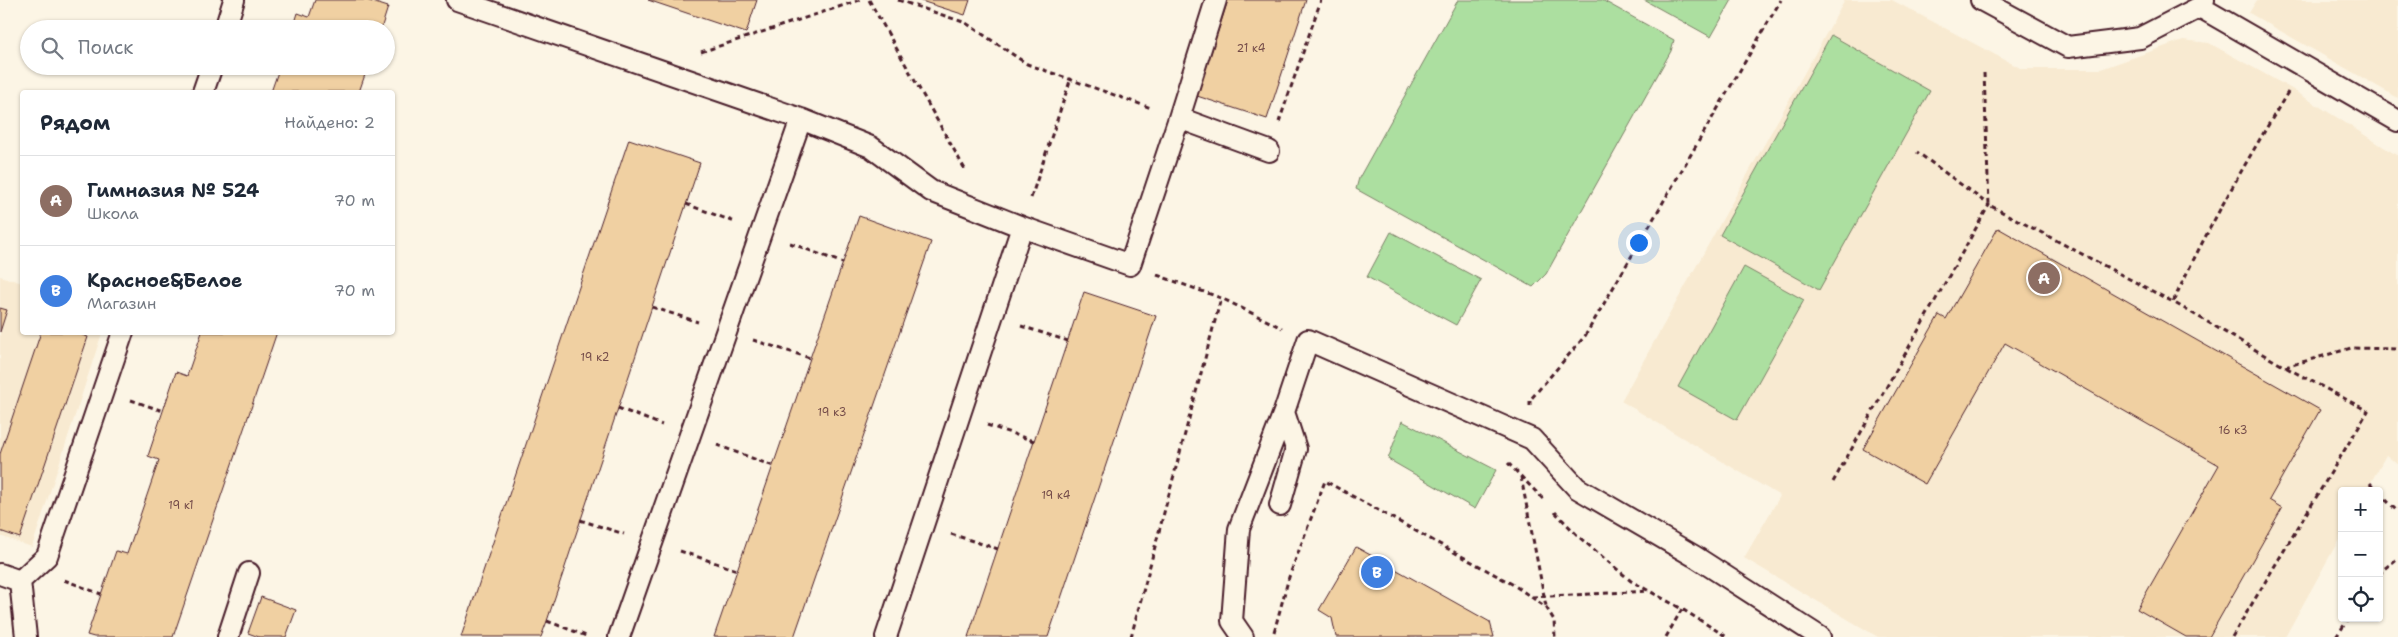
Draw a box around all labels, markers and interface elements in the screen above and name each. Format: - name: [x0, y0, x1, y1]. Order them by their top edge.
- search box: [20, 20, 395, 75]
- icon: search: [38, 34, 66, 62]
- text: Поиск: [78, 35, 133, 60]
- house number: 21 к4: [1236, 41, 1266, 56]
- text: Рядом: [40, 109, 110, 137]
- text: Найдено: 2: [284, 112, 375, 133]
- text: Гимназия № 524: [87, 178, 259, 203]
- text: A: [50, 190, 62, 211]
- text: 70 m: [334, 190, 375, 211]
- text: Школа: [87, 203, 139, 224]
- your location: [1626, 230, 1652, 256]
- pin: A: [2028, 259, 2060, 297]
- text: Красное&Белое: [87, 268, 242, 293]
- text: B: [51, 280, 61, 301]
- text: 70 m: [334, 280, 375, 301]
- text: Магазин: [87, 293, 156, 314]
- house number: 19 к2: [581, 350, 609, 365]
- house number: 19 к3: [818, 405, 846, 420]
- house number: 16 к3: [2219, 423, 2247, 438]
- map controls: [2338, 487, 2383, 622]
- button: +: [2338, 487, 2383, 532]
- house number: 19 к4: [1041, 488, 1071, 503]
- house number: 19 к1: [168, 498, 194, 513]
- button: −: [2338, 532, 2383, 577]
- pin: B: [1361, 553, 1393, 591]
- button: locate: [2338, 577, 2383, 622]

